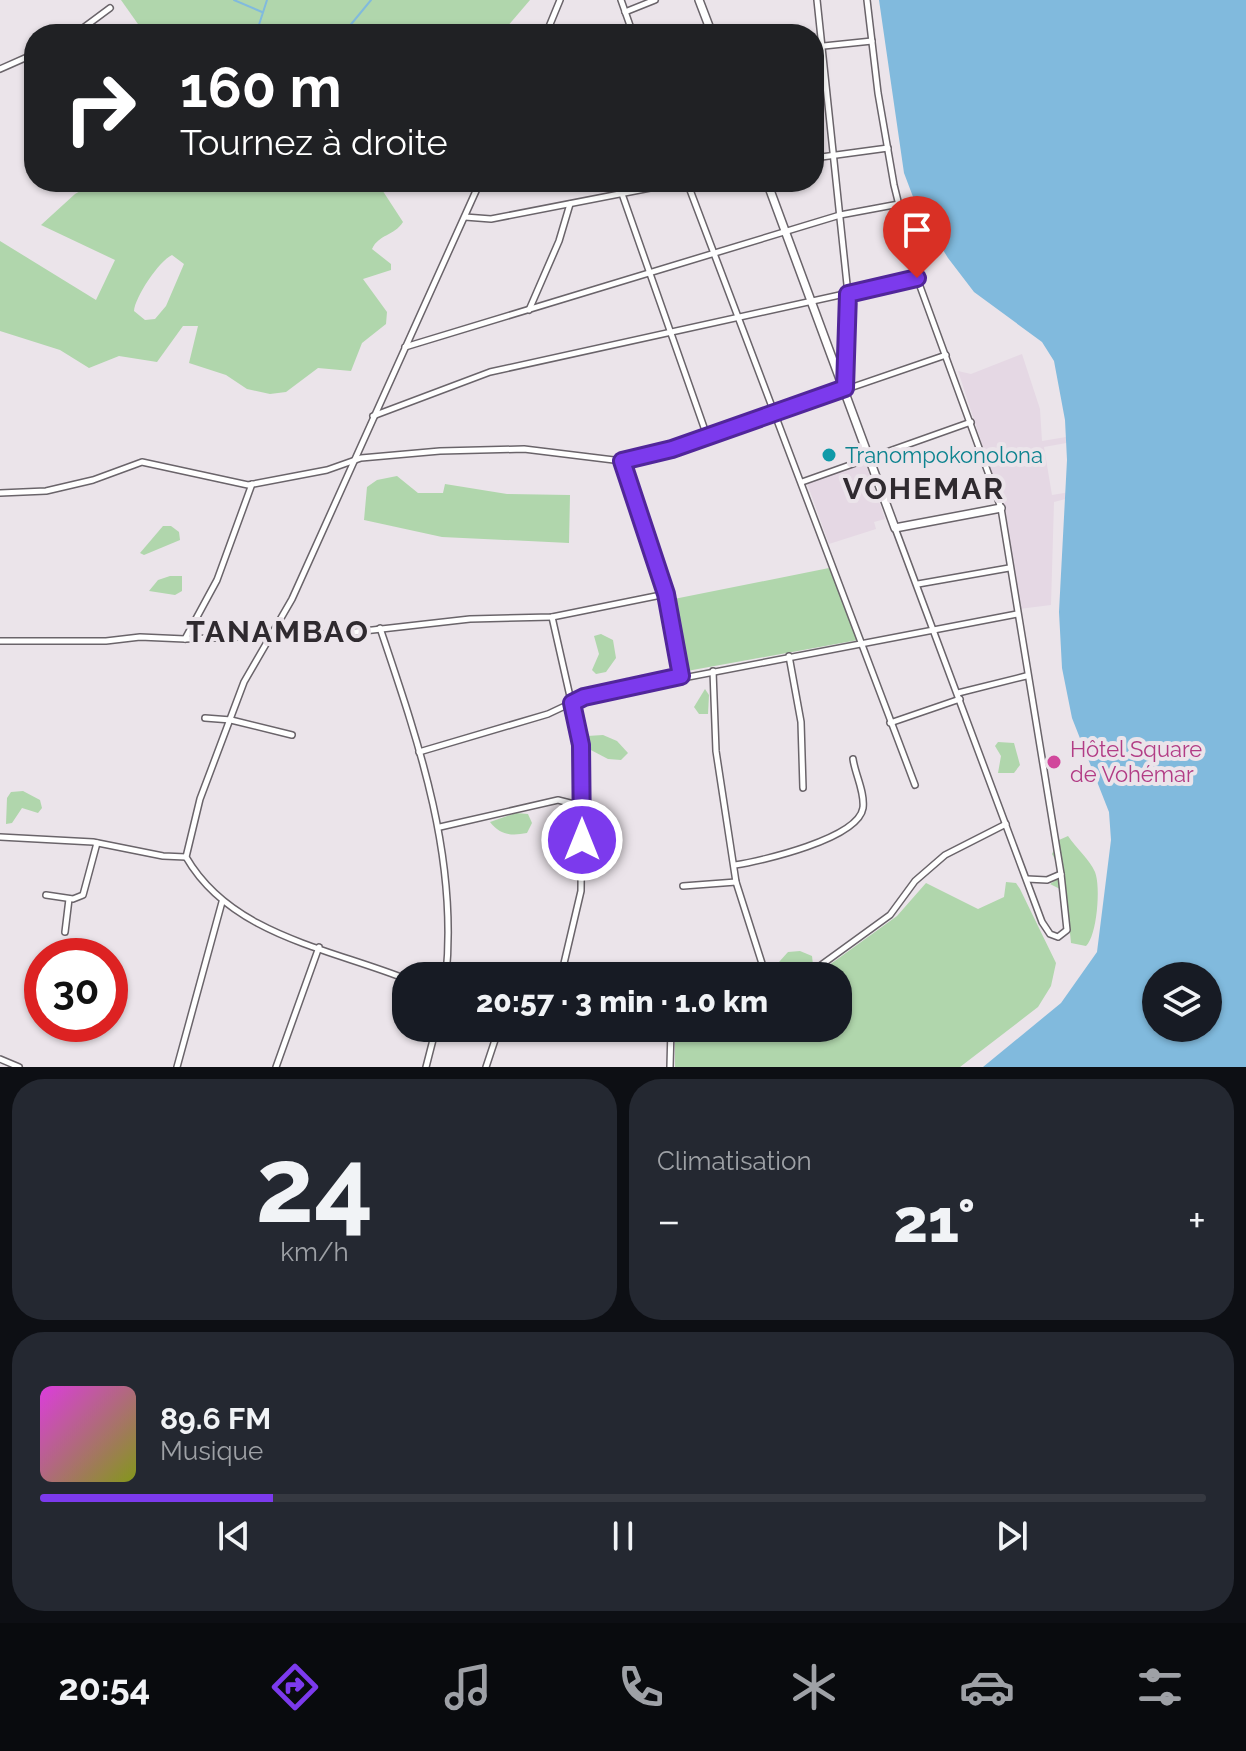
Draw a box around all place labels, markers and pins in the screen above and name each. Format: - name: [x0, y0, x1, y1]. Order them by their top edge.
- pin: [883, 196, 951, 278]
- place label: Tranompokonolona: [845, 442, 1043, 468]
- marker: Tranompokonolona: [820, 446, 838, 464]
- place label: Hôtel Square de Vohémar: [1070, 736, 1202, 787]
- marker: Hôtel Square de Vohémar: [1045, 753, 1063, 771]

